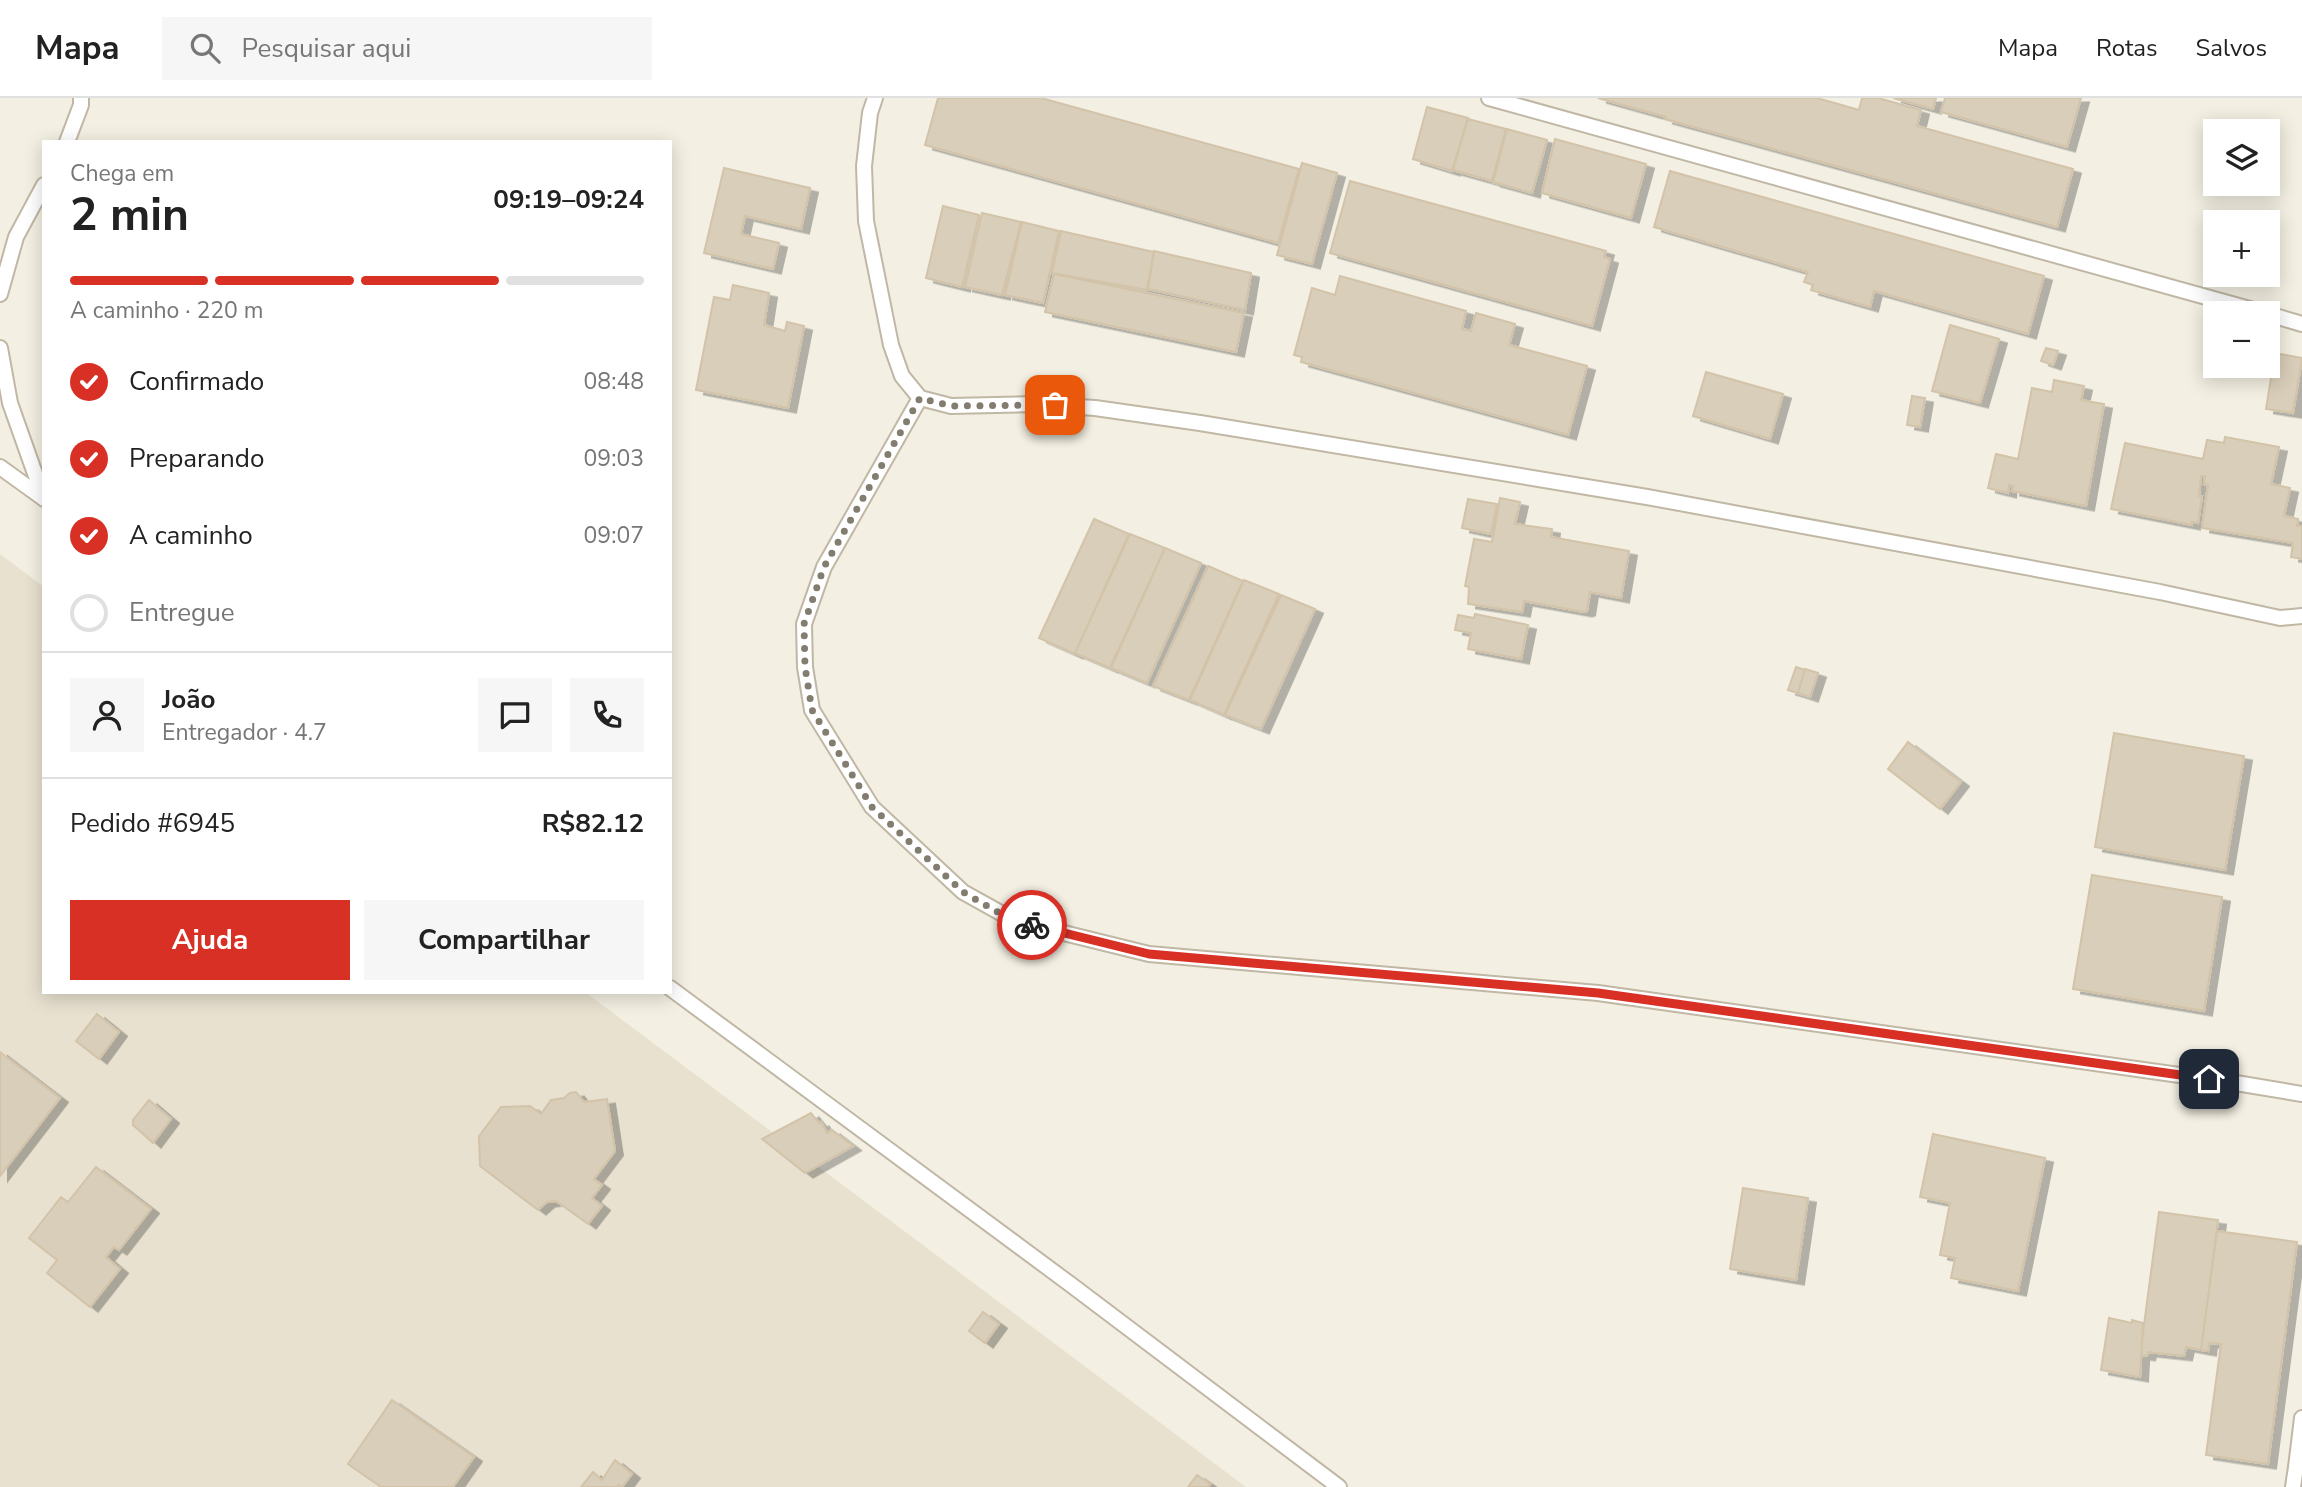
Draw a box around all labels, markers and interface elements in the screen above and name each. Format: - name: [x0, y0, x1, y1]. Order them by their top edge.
- search box: [162, 17, 652, 80]
- text: Mapa: [35, 26, 120, 71]
- icon: search: [186, 29, 224, 67]
- text: Pesquisar aqui: [242, 31, 411, 66]
- text: Mapa: [1998, 32, 2058, 64]
- text: Rotas: [2096, 32, 2158, 64]
- text: Salvos: [2196, 32, 2267, 64]
- map controls: [2203, 119, 2280, 378]
- button: layers: [2203, 119, 2280, 196]
- text: Chega em: [70, 158, 174, 189]
- text: 09:19–09:24: [493, 182, 644, 217]
- text: 2 min: [70, 183, 189, 246]
- button: +: [2203, 210, 2280, 287]
- text: A caminho · 220 m: [70, 295, 263, 326]
- button: −: [2203, 301, 2280, 378]
- icon: check: [70, 363, 108, 401]
- text: Confirmado: [129, 364, 264, 399]
- text: 08:48: [584, 366, 644, 397]
- pin: [1025, 375, 1085, 435]
- icon: bag: [1036, 386, 1074, 424]
- icon: check: [70, 440, 108, 478]
- text: Preparando: [129, 441, 264, 476]
- text: 09:03: [584, 443, 644, 474]
- icon: check: [70, 517, 108, 555]
- text: A caminho: [129, 518, 253, 553]
- text: 09:07: [584, 520, 644, 551]
- text: Entregue: [129, 595, 235, 630]
- button: person: [70, 678, 144, 752]
- button: chat: [478, 678, 552, 752]
- button: phone: [570, 678, 644, 752]
- text: João: [162, 682, 215, 717]
- text: Entregador · 4.7: [162, 717, 327, 748]
- text: Pedido #6945: [70, 806, 235, 841]
- text: R$82.12: [542, 806, 644, 841]
- courier: [997, 890, 1067, 960]
- button: Ajuda: [70, 900, 350, 980]
- button: Compartilhar: [364, 900, 644, 980]
- icon: bike: [1013, 906, 1051, 944]
- pin: [2179, 1049, 2239, 1109]
- icon: home: [2190, 1060, 2228, 1098]

